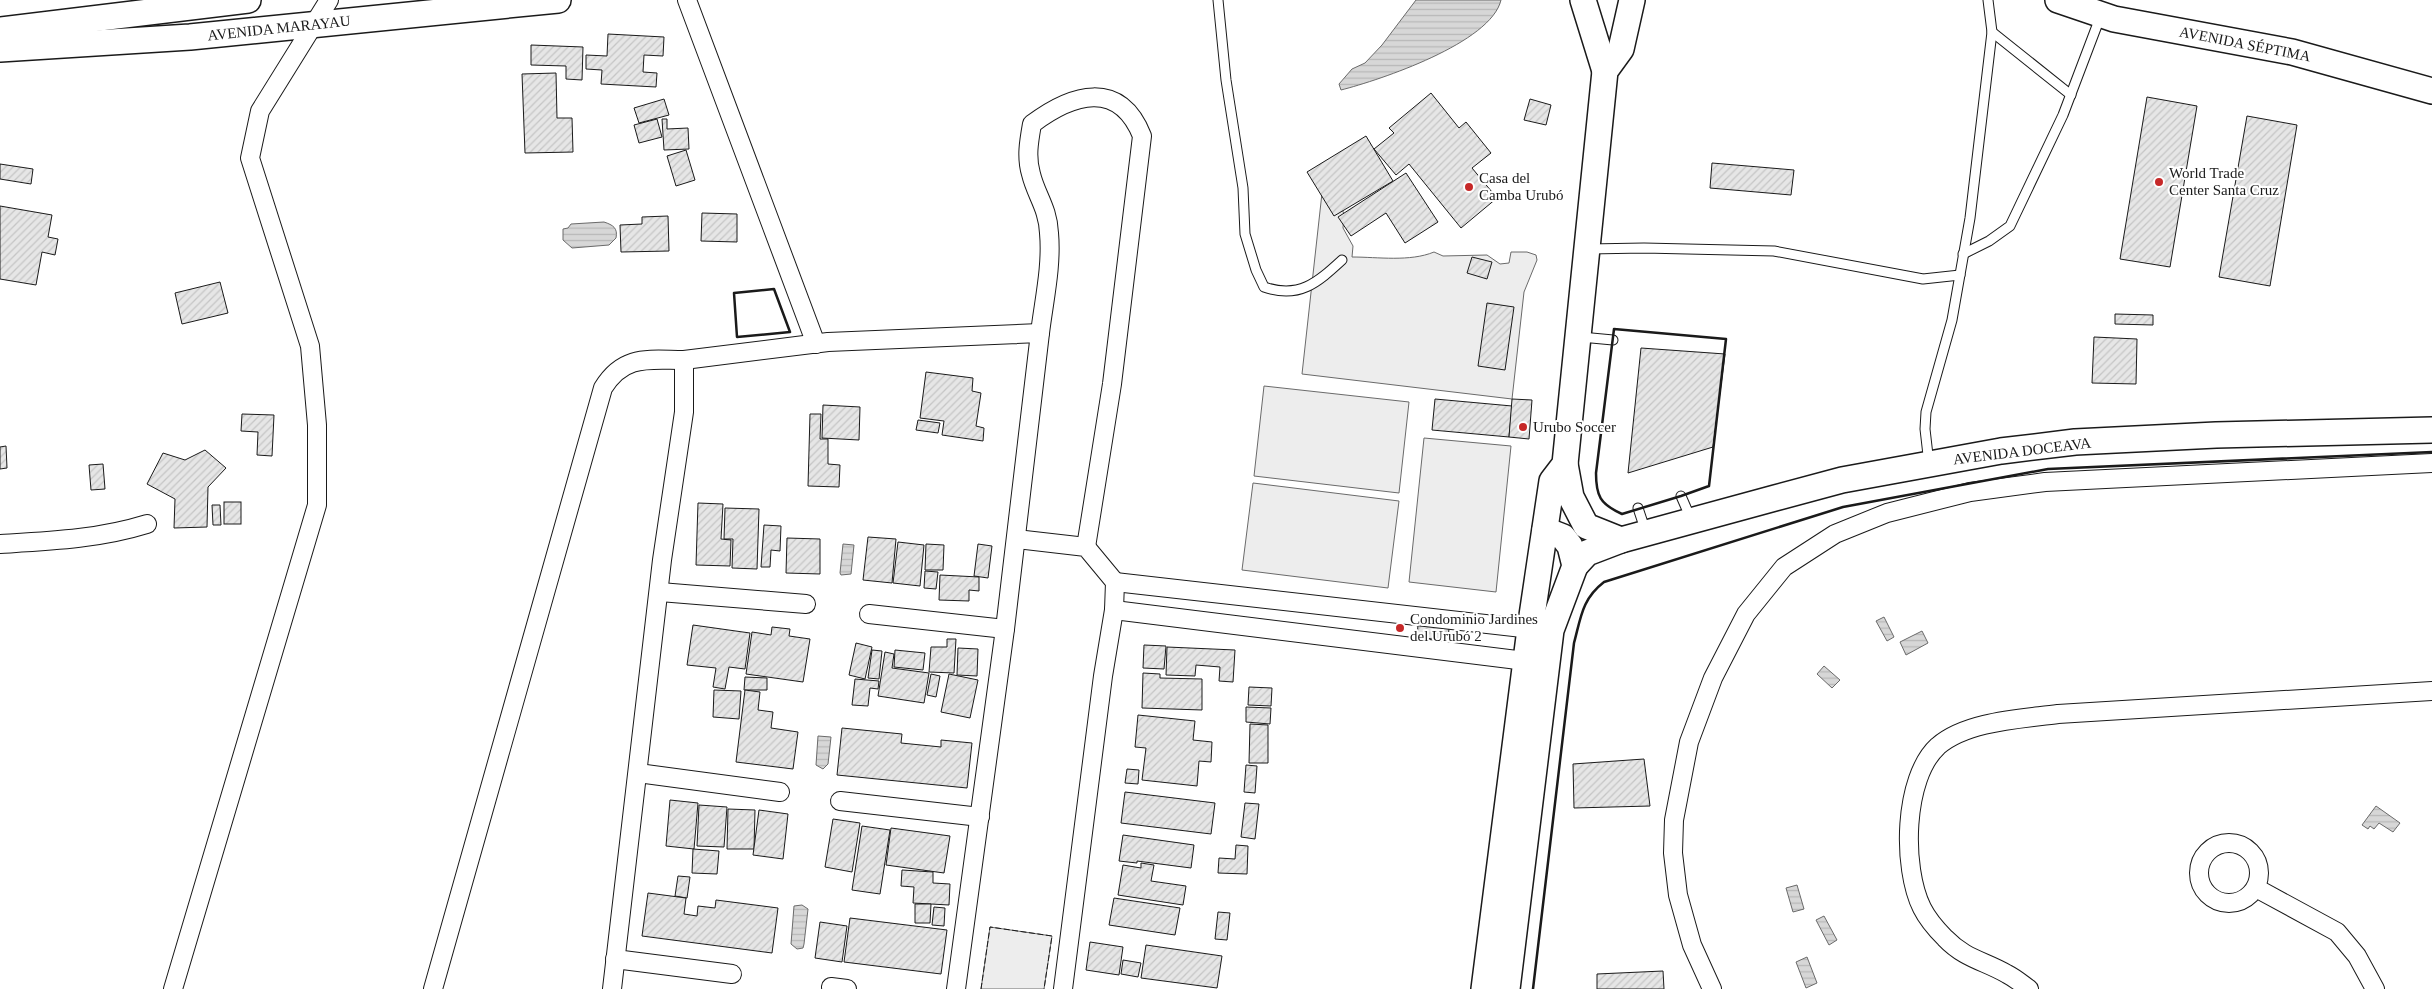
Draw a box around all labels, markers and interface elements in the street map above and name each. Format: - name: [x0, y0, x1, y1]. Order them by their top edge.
- street label: AVENIDA MARAYAU: [207, 13, 351, 43]
- street label: AVENIDA SÉPTIMA: [2178, 23, 2312, 65]
- place label: World Trade Center Santa Cruz: [2169, 165, 2279, 198]
- place label: Casa del Camba Urubó: [1479, 170, 1564, 203]
- marker: World Trade Center Santa Cruz: [2153, 176, 2165, 188]
- marker: Casa del Camba Urubó: [1463, 181, 1475, 193]
- place label: Urubo Soccer: [1533, 419, 1616, 435]
- marker: Urubo Soccer: [1517, 421, 1529, 433]
- street label: AVENIDA DOCEAVA: [1952, 435, 2092, 467]
- place label: Condominio Jardines del Urubó 2: [1410, 611, 1538, 644]
- marker: Condominio Jardines del Urubó 2: [1394, 622, 1406, 634]

